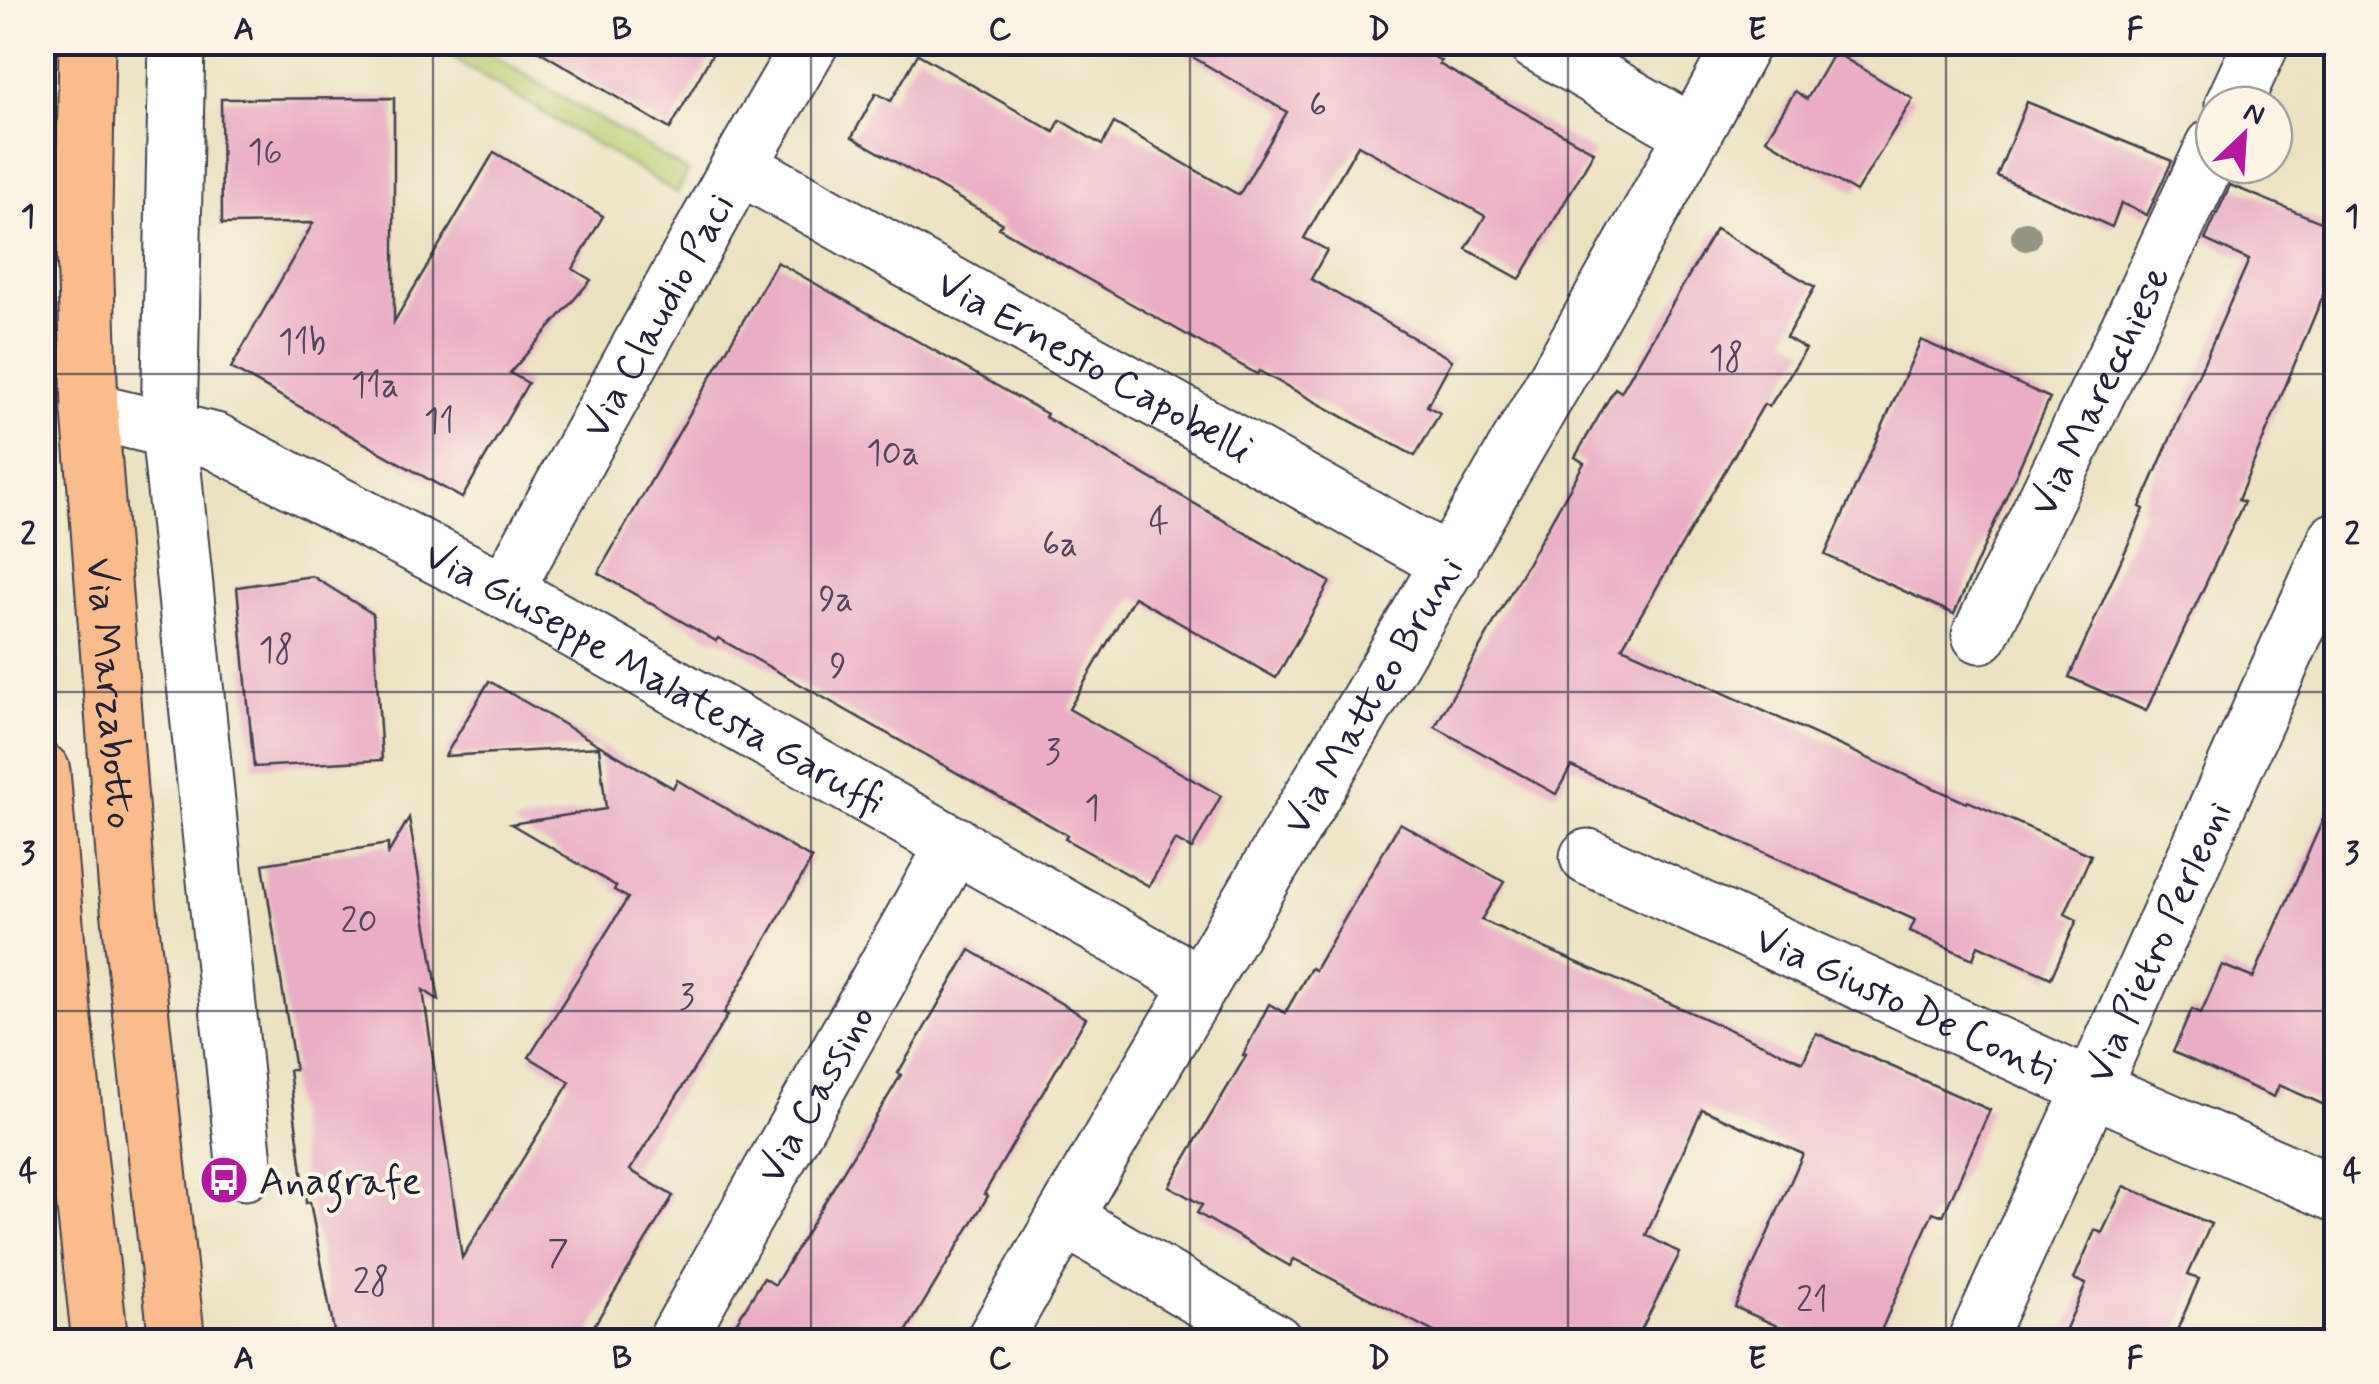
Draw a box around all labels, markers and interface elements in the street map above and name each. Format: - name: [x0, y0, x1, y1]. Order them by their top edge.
- text: A: [234, 9, 254, 51]
- text: B: [612, 9, 632, 51]
- text: C: [989, 9, 1012, 51]
- text: D: [1368, 9, 1390, 51]
- text: E: [1748, 9, 1767, 51]
- text: F: [2127, 9, 2144, 51]
- house number: 6: [1309, 83, 1327, 129]
- north arrow: [2194, 85, 2294, 185]
- text: N: [2237, 94, 2270, 135]
- house number: 16: [247, 130, 283, 176]
- street label: Via Claudio Paci: [571, 184, 748, 449]
- text: 1: [21, 196, 35, 238]
- text: 1: [2345, 196, 2359, 238]
- street label: Via Marecchiese: [2018, 258, 2184, 525]
- street label: Via Ernesto Capobelli: [927, 259, 1261, 477]
- house number: 11b: [278, 320, 326, 366]
- house number: 18: [1709, 336, 1743, 382]
- house number: 11a: [351, 363, 399, 409]
- house number: 11: [424, 399, 454, 445]
- house number: 10a: [866, 431, 920, 477]
- house number: 4: [1149, 499, 1169, 545]
- text: 2: [20, 514, 36, 556]
- text: 2: [2344, 514, 2360, 556]
- house number: 6a: [1042, 522, 1078, 568]
- street label: Via Giuseppe Malatesta Garuffi: [414, 531, 893, 829]
- street label: Via Matteo Bruni: [1272, 547, 1477, 845]
- street label: Via Marzabotto: [72, 556, 145, 831]
- house number: 9a: [818, 577, 854, 623]
- house number: 18: [259, 628, 293, 674]
- house number: 9: [829, 644, 847, 690]
- house number: 3: [1045, 730, 1061, 776]
- house number: 1: [1084, 786, 1100, 832]
- street label: Via Pietro Perleoni: [2074, 793, 2245, 1092]
- text: 3: [21, 833, 36, 875]
- text: 3: [2345, 833, 2360, 875]
- house number: 20: [340, 899, 378, 945]
- street label: Via Giusto De Conti: [1746, 914, 2064, 1097]
- house number: 3: [679, 975, 695, 1021]
- street label: Via Cassino: [746, 996, 888, 1194]
- text: 4: [19, 1151, 38, 1193]
- text: 4: [2343, 1151, 2362, 1193]
- bus stop icon: Anagrafe: [198, 1154, 250, 1206]
- place label: Anagrafe: [259, 1157, 421, 1213]
- house number: 7: [547, 1231, 569, 1277]
- house number: 28: [353, 1260, 389, 1306]
- house number: 21: [1796, 1278, 1828, 1324]
- text: A: [234, 1338, 254, 1380]
- text: B: [612, 1338, 632, 1380]
- text: C: [989, 1338, 1012, 1380]
- text: D: [1368, 1338, 1390, 1380]
- text: E: [1748, 1338, 1767, 1380]
- text: F: [2127, 1338, 2144, 1380]

